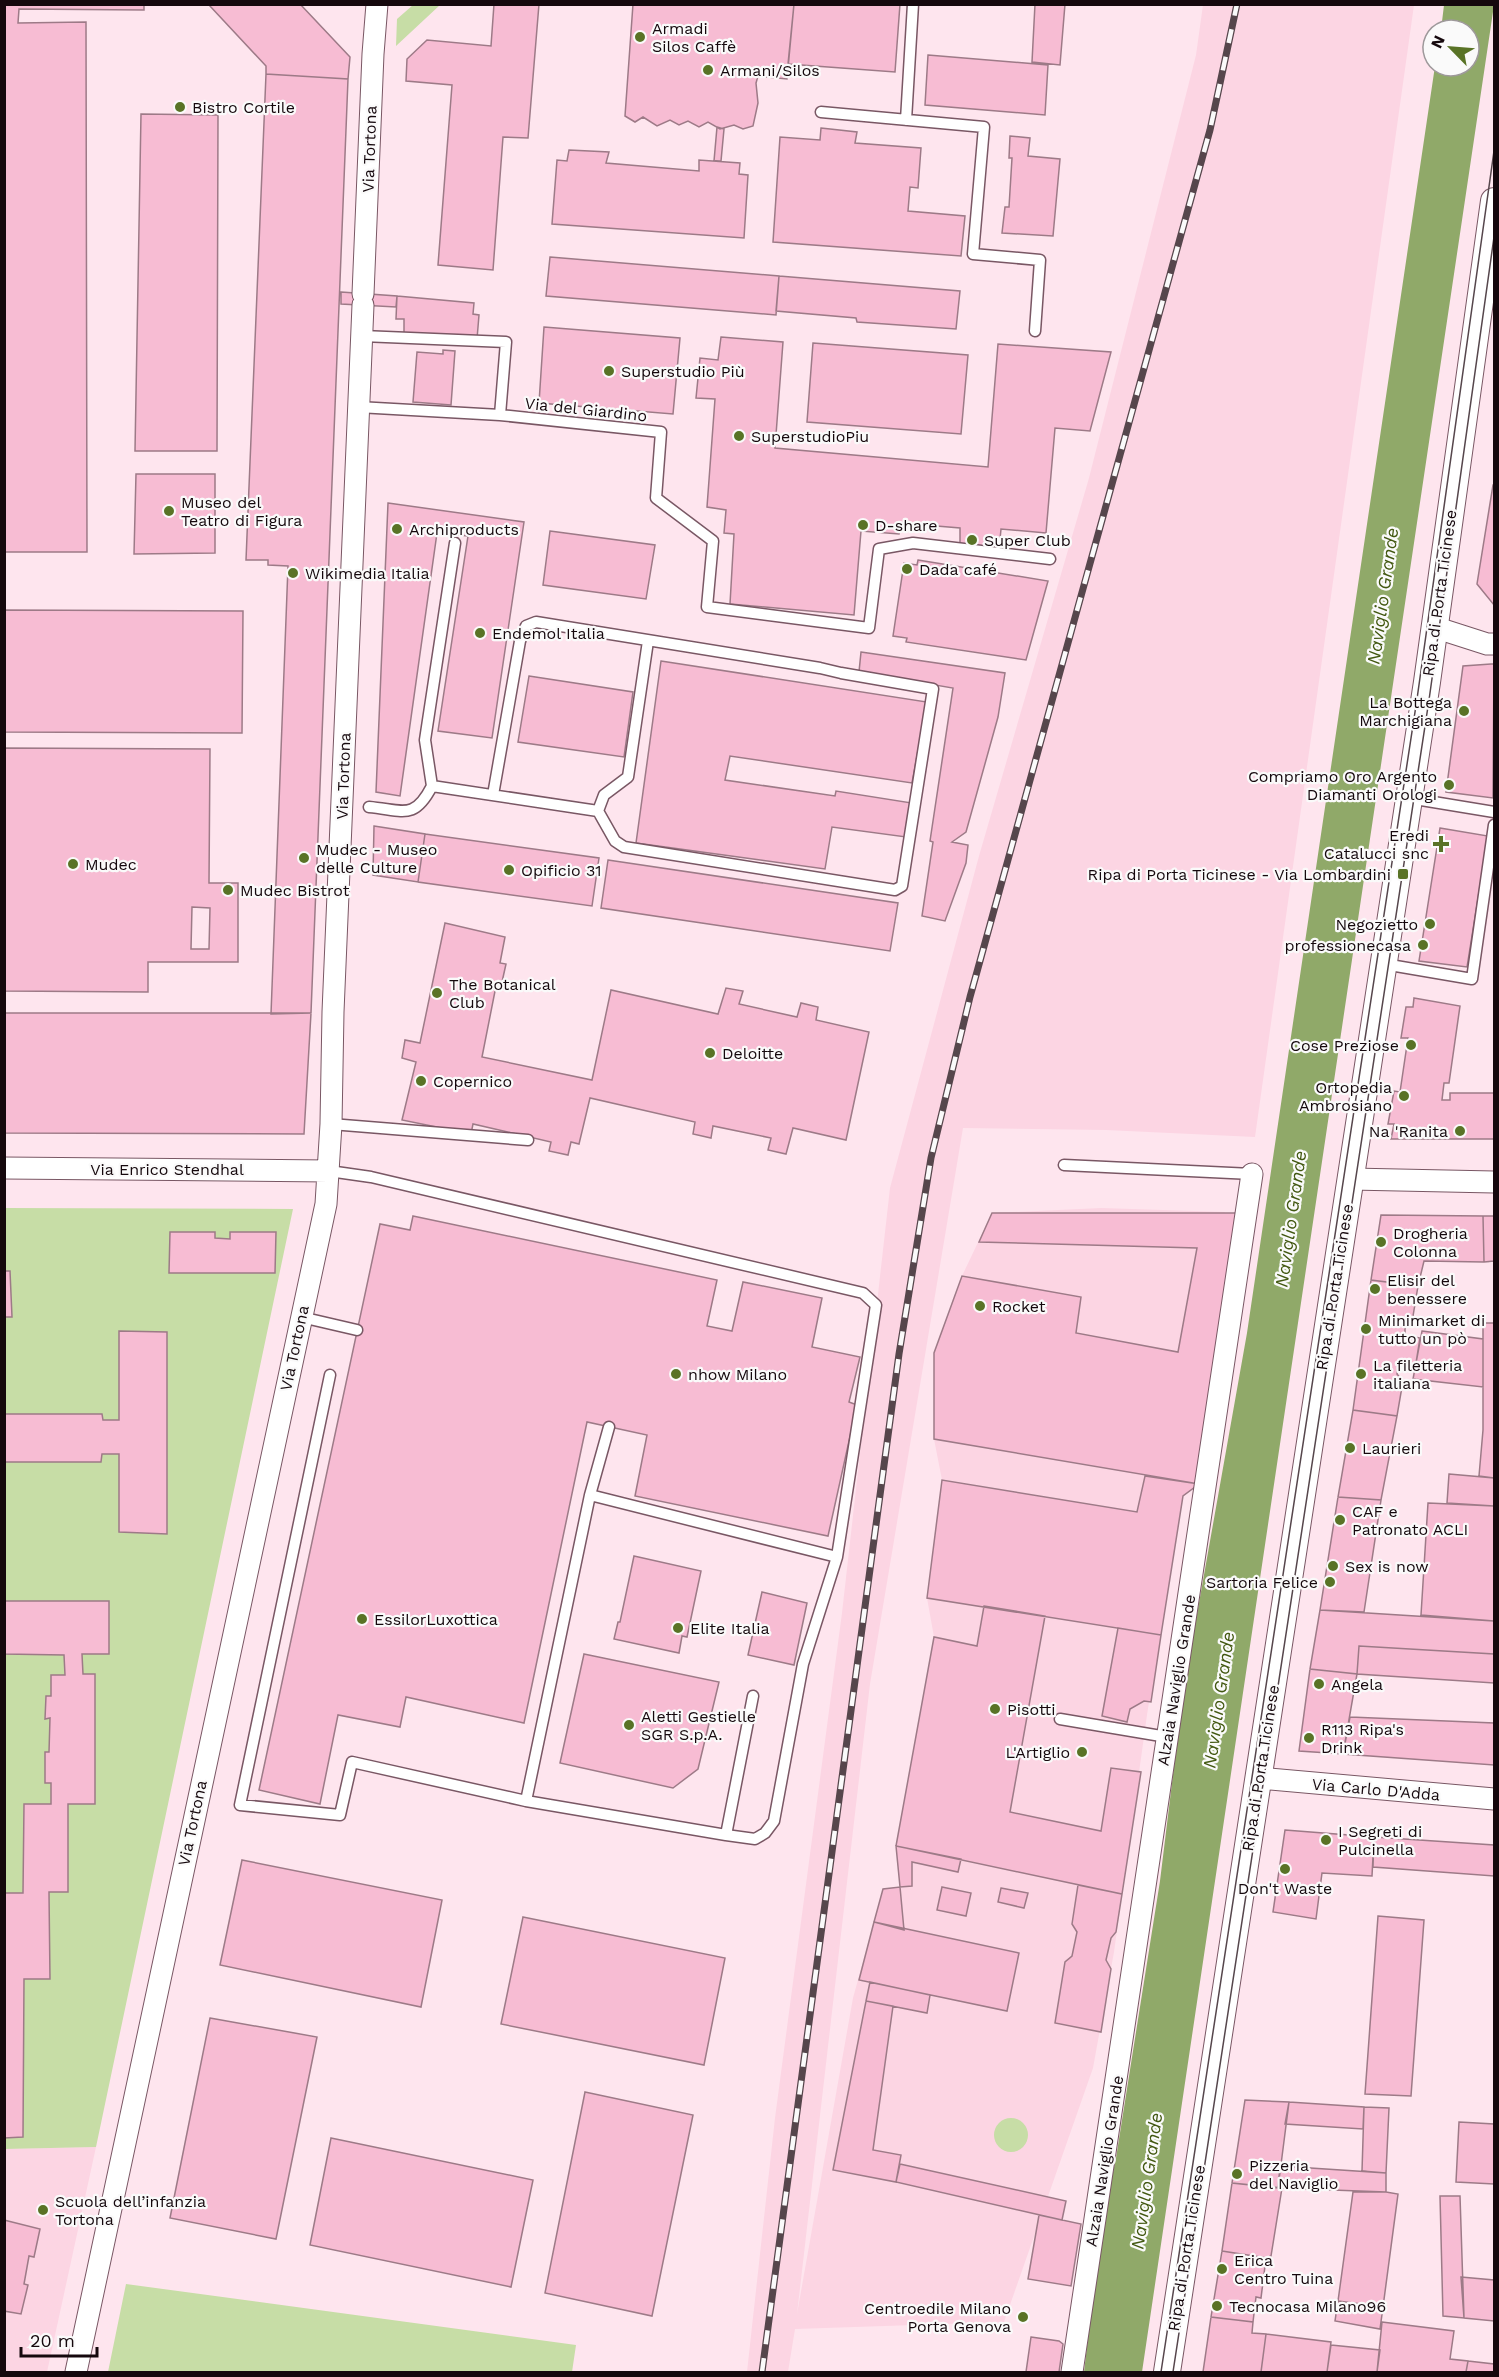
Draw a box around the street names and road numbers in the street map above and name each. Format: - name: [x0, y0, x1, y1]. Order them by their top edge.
- street label: Via Tortona: [358, 105, 381, 193]
- street label: Via del Giardino: [524, 394, 648, 425]
- street label: Ripa di Porta Ticinese: [1418, 509, 1461, 678]
- street label: Via Tortona: [332, 732, 355, 820]
- street label: Via Enrico Stendhal: [90, 1160, 244, 1179]
- street label: Ripa di Porta Ticinese: [1312, 1203, 1357, 1372]
- street label: Via Tortona: [276, 1304, 313, 1393]
- street label: Alzaia Naviglio Grande: [1154, 1593, 1199, 1767]
- street label: Ripa di Porta Ticinese: [1238, 1684, 1283, 1853]
- street label: Via Carlo D'Adda: [1311, 1774, 1441, 1805]
- street label: Via Tortona: [174, 1779, 211, 1868]
- street label: Alzaia Naviglio Grande: [1082, 2074, 1127, 2248]
- street label: Ripa di Porta Ticinese: [1164, 2164, 1209, 2333]

